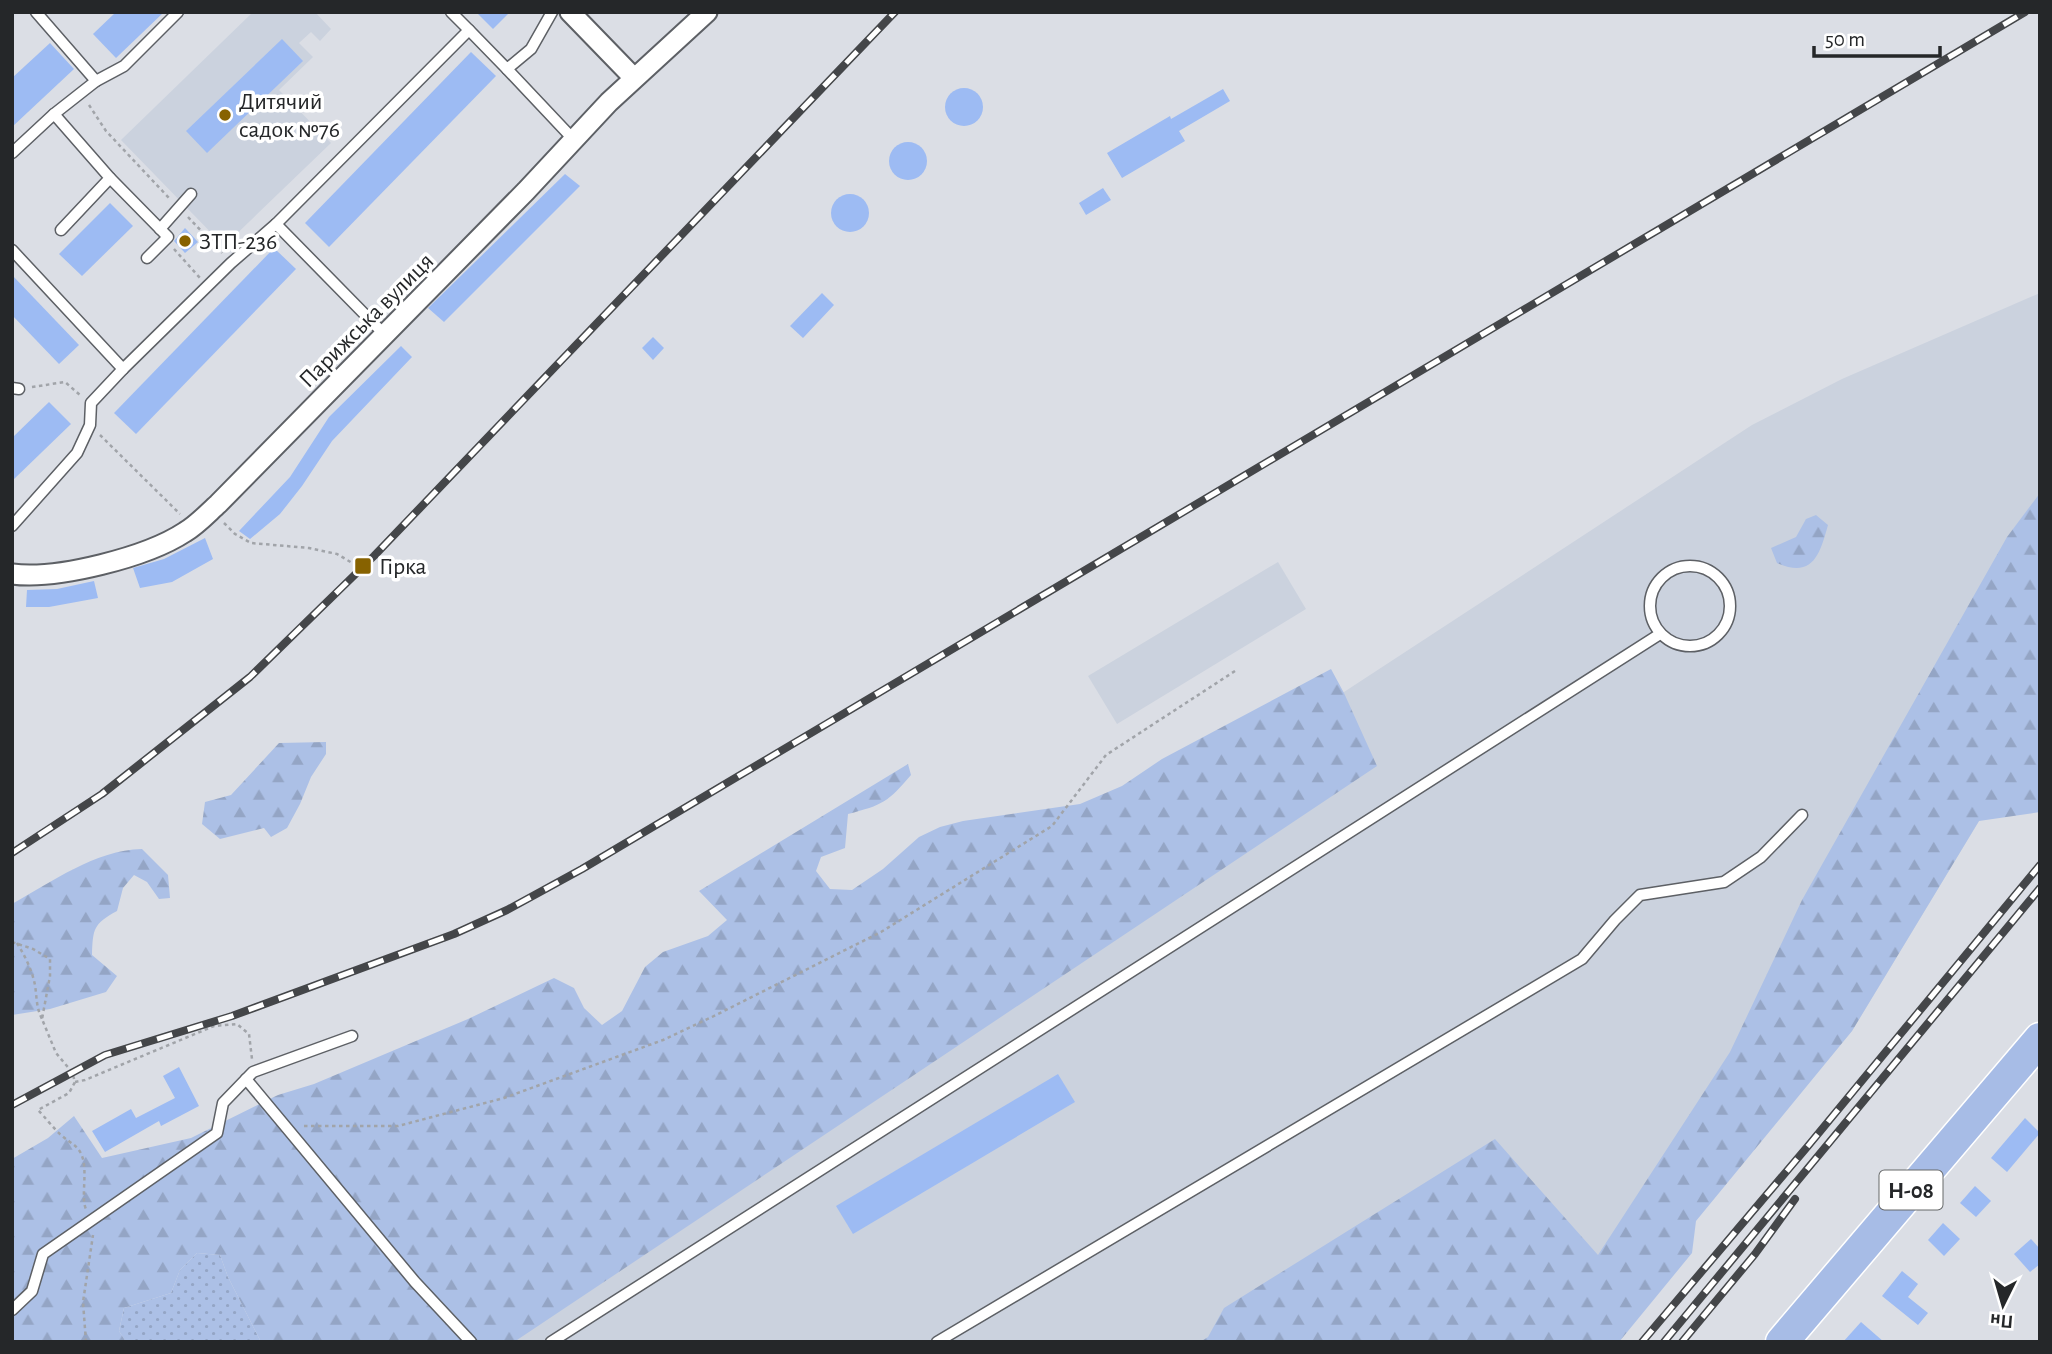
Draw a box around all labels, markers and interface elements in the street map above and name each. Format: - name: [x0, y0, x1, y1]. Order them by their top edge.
- scale bar: [1814, 14, 1940, 58]
- text: 50 m: [1825, 29, 1865, 50]
- place label: Дитячий садок №76: [239, 90, 340, 142]
- marker: Дитячий садок №76: [217, 107, 233, 123]
- place label: ЗТП-236: [199, 230, 277, 254]
- marker: ЗТП-236: [177, 233, 193, 249]
- street label: Парижська вулиця: [295, 249, 439, 393]
- place label: Гірка: [379, 555, 427, 579]
- marker: Гірка: [353, 556, 373, 576]
- road number: Н-08: [1880, 1170, 1942, 1210]
- north arrow: [1968, 1270, 2038, 1340]
- text: Пн: [1989, 1310, 2014, 1331]

